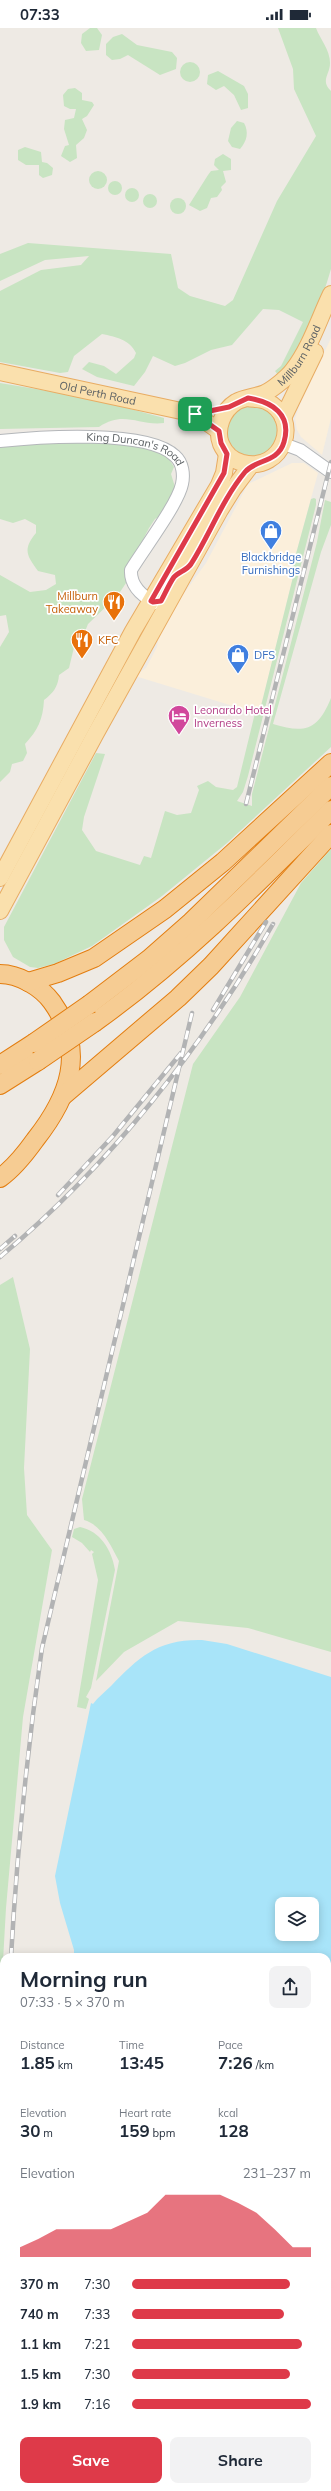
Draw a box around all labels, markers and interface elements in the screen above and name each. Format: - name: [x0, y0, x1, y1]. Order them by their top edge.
- text: 07:33: [20, 5, 60, 24]
- street label: Millburn Road: [274, 323, 324, 389]
- street label: Old Perth Road: [58, 378, 137, 408]
- pin: [178, 397, 212, 431]
- icon: arrive: [184, 403, 206, 425]
- street label: King Duncan's Road: [86, 430, 187, 468]
- shop icon: Blackbridge Furnishings: [258, 518, 284, 551]
- place label: Blackbridge Furnishings: [241, 550, 301, 577]
- place label: Millburn Takeaway: [46, 589, 98, 616]
- restaurant icon: Millburn Takeaway: [101, 589, 127, 622]
- restaurant icon: KFC: [69, 627, 95, 660]
- place label: KFC: [98, 633, 119, 647]
- shop icon: DFS: [225, 642, 251, 675]
- place label: DFS: [254, 648, 275, 662]
- hotel icon: Leonardo Hotel Inverness: [166, 703, 192, 736]
- place label: Leonardo Hotel Inverness: [194, 703, 272, 730]
- map controls: [275, 1897, 319, 1941]
- button: layers: [275, 1897, 319, 1941]
- text: Morning run: [20, 1965, 148, 1993]
- button: share: [269, 1966, 311, 2008]
- text: 07:33 · 5 × 370 m: [20, 1994, 125, 2010]
- text: Distance: [20, 2038, 64, 2052]
- text: Time: [119, 2038, 144, 2052]
- text: Pace: [218, 2038, 243, 2052]
- text: 1.85: [20, 2052, 55, 2073]
- text: 13:45: [119, 2052, 164, 2073]
- text: 7:26: [218, 2052, 253, 2073]
- text: km: [55, 2058, 73, 2072]
- text: /km: [253, 2058, 274, 2072]
- text: Elevation: [20, 2106, 67, 2120]
- text: Heart rate: [119, 2106, 171, 2120]
- text: kcal: [218, 2106, 238, 2120]
- text: 30: [20, 2120, 40, 2141]
- text: 159: [119, 2120, 150, 2141]
- text: 128: [218, 2120, 249, 2141]
- text: m: [40, 2126, 53, 2140]
- text: bpm: [150, 2126, 175, 2140]
- text: Elevation: [20, 2165, 75, 2181]
- text: 231–237 m: [243, 2165, 311, 2181]
- text: 370 m: [20, 2276, 59, 2292]
- text: 7:30: [84, 2276, 110, 2292]
- text: 740 m: [20, 2306, 59, 2322]
- text: 7:33: [84, 2306, 110, 2322]
- text: 1.1 km: [20, 2336, 61, 2352]
- text: 7:21: [84, 2336, 110, 2352]
- text: 1.5 km: [20, 2366, 61, 2382]
- text: 7:30: [84, 2366, 110, 2382]
- text: 1.9 km: [20, 2396, 61, 2412]
- text: 7:16: [84, 2396, 110, 2412]
- button: Save: [20, 2437, 162, 2483]
- button: Share: [170, 2437, 311, 2483]

